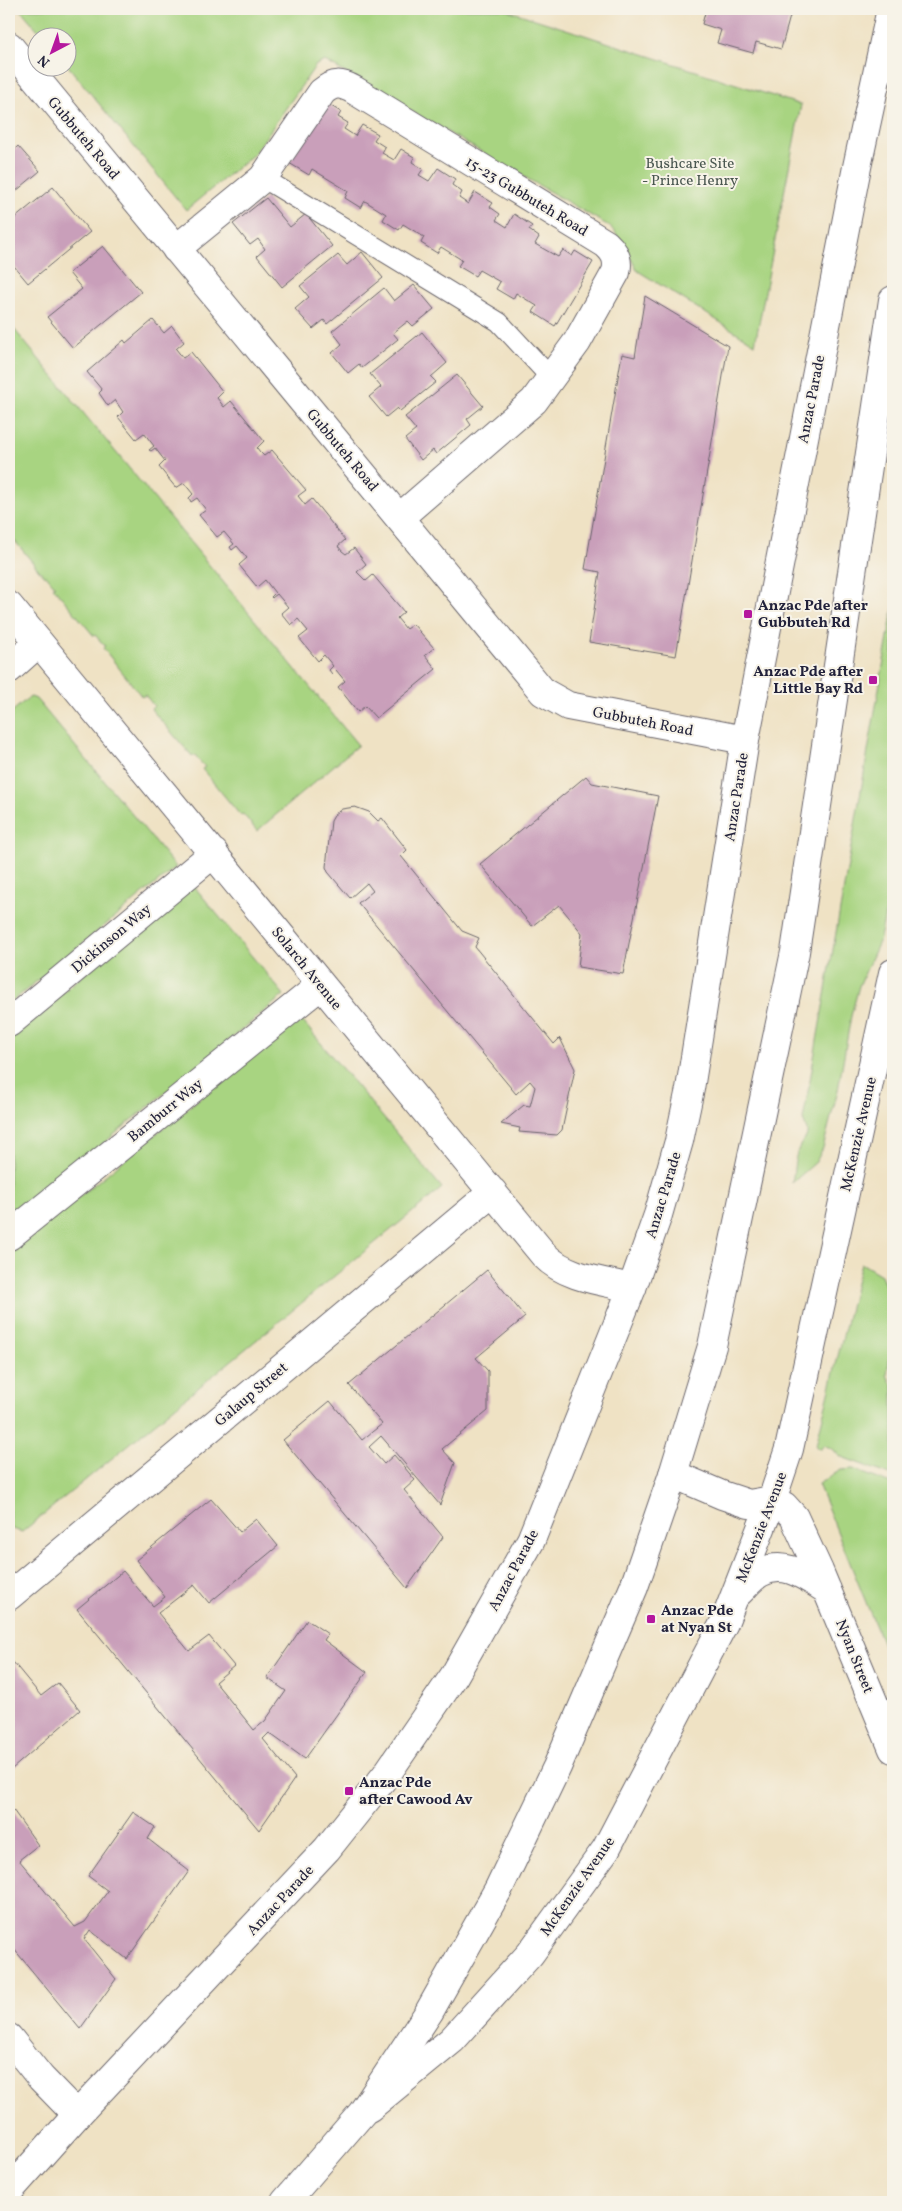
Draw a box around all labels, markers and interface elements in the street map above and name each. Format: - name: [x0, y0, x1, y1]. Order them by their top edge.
- north arrow: [28, 28, 78, 78]
- text: N: [34, 50, 55, 71]
- street label: Gubbuteh Road: [42, 93, 124, 185]
- street label: 15-23 Gubbuteh Road: [461, 152, 592, 242]
- park label: Bushcare Site - Prince Henry: [642, 154, 738, 192]
- street label: Anzac Parade: [794, 353, 831, 445]
- street label: Gubbuteh Road: [301, 405, 383, 497]
- place label: Anzac Pde after Gubbuteh Rd: [758, 596, 868, 634]
- marker: Anzac Pde after Gubbuteh Rd: [742, 608, 754, 620]
- place label: Anzac Pde after Little Bay Rd: [753, 662, 863, 700]
- marker: Anzac Pde after Little Bay Rd: [867, 674, 879, 686]
- street label: Gubbuteh Road: [591, 702, 695, 743]
- street label: Anzac Parade: [720, 751, 755, 843]
- street label: Dickinson Way: [67, 899, 156, 979]
- street label: Solarch Avenue: [266, 923, 346, 1015]
- street label: Bamburr Way: [124, 1074, 208, 1148]
- street label: McKenzie Avenue: [836, 1075, 883, 1194]
- street label: Anzac Parade: [641, 1149, 688, 1241]
- street label: Galaup Street: [211, 1358, 293, 1432]
- street label: McKenzie Avenue: [732, 1469, 793, 1586]
- street label: Anzac Parade: [484, 1526, 545, 1615]
- place label: Anzac Pde at Nyan St: [661, 1601, 734, 1639]
- marker: Anzac Pde at Nyan St: [645, 1613, 657, 1625]
- street label: Nyan Street: [829, 1616, 878, 1697]
- place label: Anzac Pde after Cawood Av: [359, 1773, 473, 1811]
- marker: Anzac Pde after Cawood Av: [343, 1785, 355, 1797]
- street label: McKenzie Avenue: [536, 1833, 620, 1941]
- street label: Anzac Parade: [243, 1861, 319, 1941]

